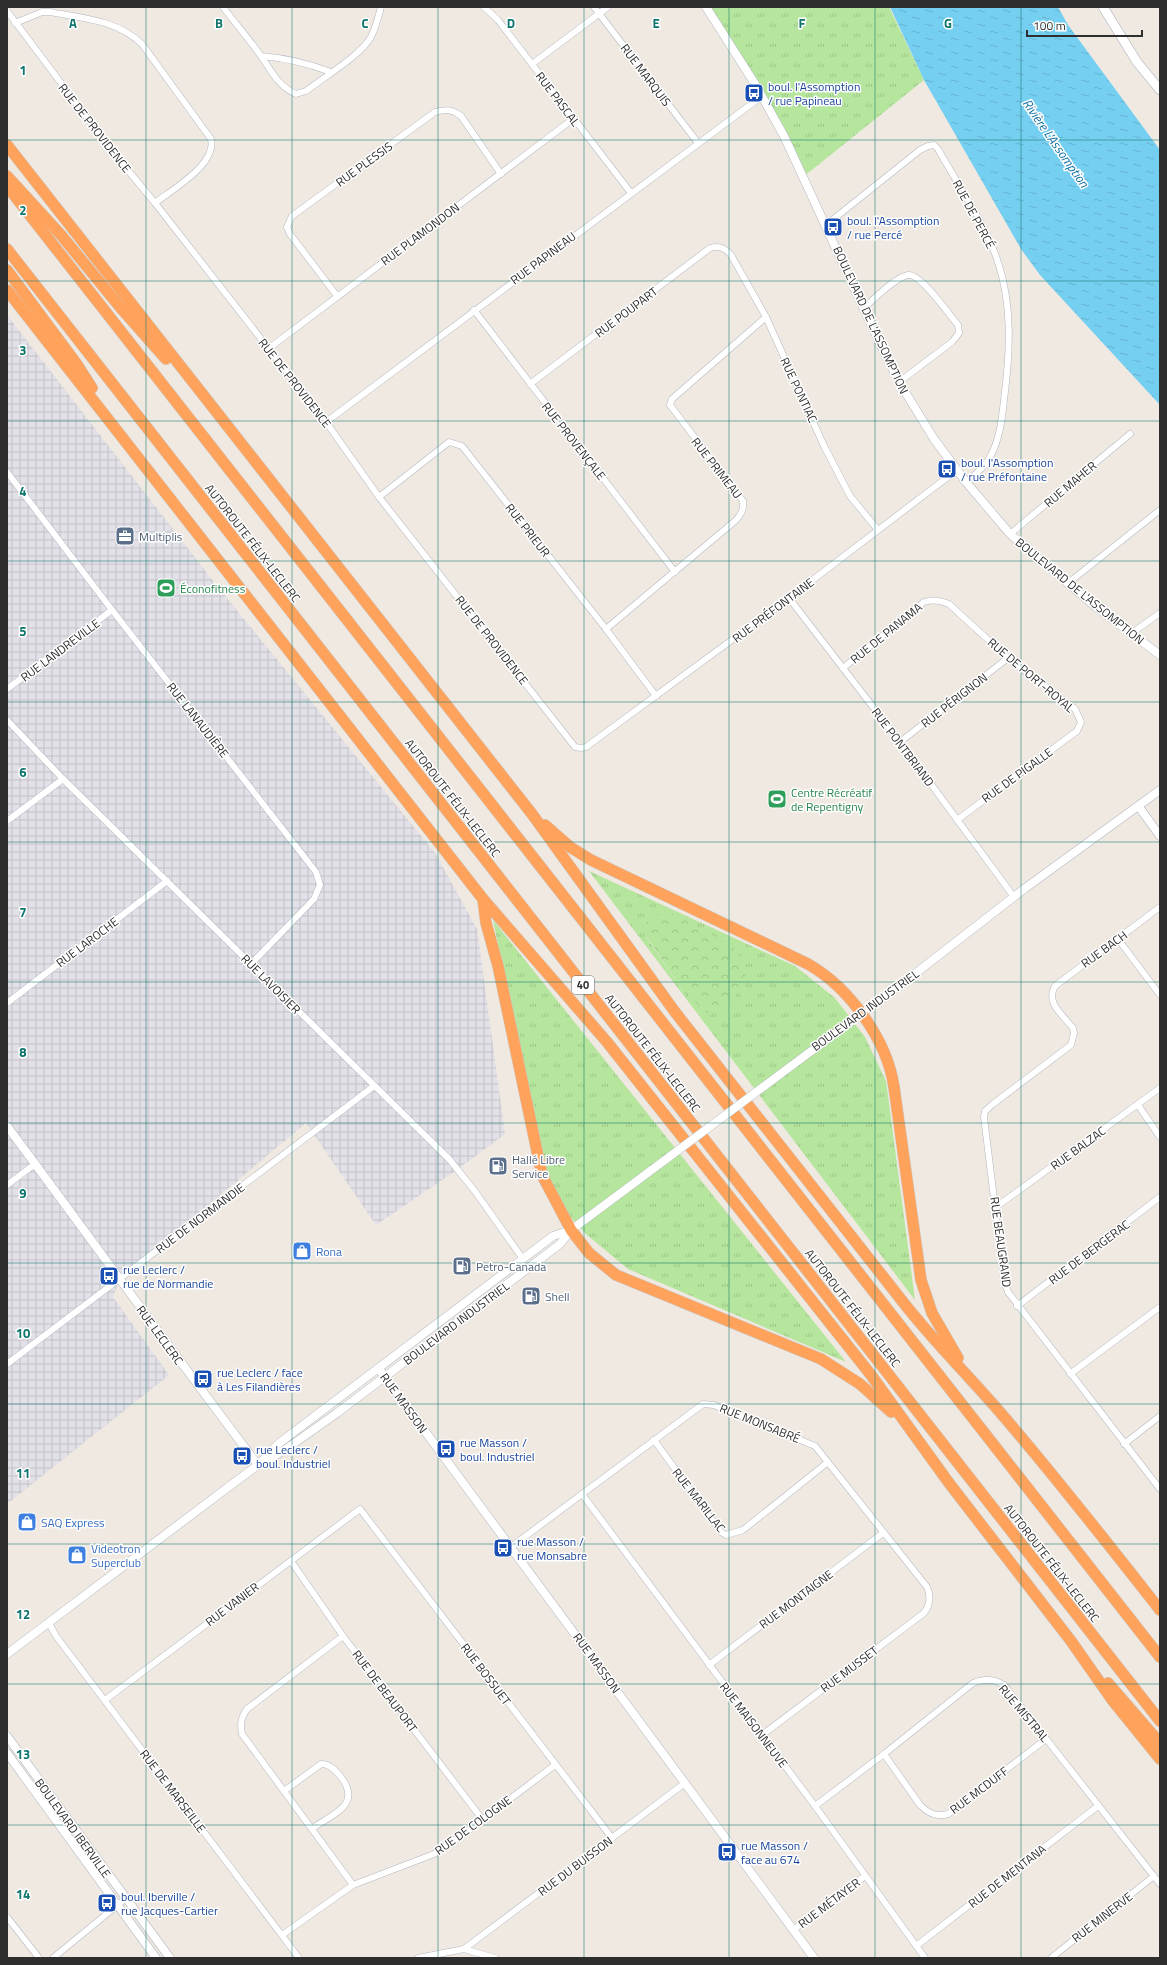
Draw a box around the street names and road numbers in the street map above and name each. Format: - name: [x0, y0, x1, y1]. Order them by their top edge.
- street label: RUE MARQUIS: [616, 40, 676, 110]
- street label: RUE PASCAL: [531, 68, 585, 131]
- street label: RUE DE PROVIDENCE: [54, 79, 136, 177]
- street label: RUE PLESSIS: [332, 137, 396, 191]
- street label: RUE DE PERCÉ: [948, 176, 1000, 252]
- street label: RUE PLAMONDON: [377, 198, 463, 270]
- street label: RUE PAPINEAU: [506, 227, 580, 289]
- street label: BOULEVARD DE L'ASSOMPTION: [828, 243, 914, 397]
- street label: RUE POUPART: [590, 282, 662, 342]
- street label: RUE DE PROVIDENCE: [254, 334, 336, 432]
- street label: RUE PONTIAC: [776, 354, 823, 426]
- street label: RUE PROVENÇALE: [537, 398, 611, 484]
- street label: RUE PRIMEAU: [687, 433, 747, 503]
- street label: RUE MAHER: [1039, 456, 1101, 512]
- street label: AUTOROUTE FÉLIX-LECLERC: [201, 480, 306, 607]
- street label: RUE PRIEUR: [501, 499, 555, 561]
- street label: BOULEVARD DE L'ASSOMPTION: [1011, 533, 1149, 649]
- street label: RUE PRÉFONTAINE: [728, 573, 818, 647]
- street label: RUE DE PROVIDENCE: [451, 591, 533, 689]
- street label: RUE DE PANAMA: [846, 598, 926, 668]
- street label: RUE LANDREVILLE: [16, 614, 104, 686]
- street label: RUE DE PORT-ROYAL: [983, 633, 1079, 717]
- street label: RUE PÉRIGNON: [917, 668, 991, 732]
- street label: RUE LANAUDIÈRE: [162, 678, 234, 762]
- street label: RUE PONTBRIAND: [867, 704, 939, 791]
- street label: AUTOROUTE FÉLIX-LECLERC: [401, 735, 506, 862]
- street label: RUE DE PIGALLE: [977, 742, 1057, 807]
- street label: RUE LAROCHE: [52, 912, 123, 972]
- street label: RUE BACH: [1077, 926, 1131, 972]
- street label: RUE LAVOISIER: [237, 950, 305, 1018]
- street label: BOULEVARD INDUSTRIEL: [807, 964, 923, 1056]
- road number: 40: [572, 976, 594, 994]
- street label: AUTOROUTE FÉLIX-LECLERC: [601, 990, 706, 1117]
- street label: RUE BALZAC: [1046, 1121, 1110, 1175]
- street label: RUE DE NORMANDIE: [151, 1178, 249, 1258]
- street label: RUE BEAUGRAND: [985, 1196, 1017, 1289]
- street label: RUE DE BERGERAC: [1044, 1215, 1134, 1289]
- street label: AUTOROUTE FÉLIX-LECLERC: [801, 1245, 906, 1372]
- street label: BOULEVARD INDUSTRIEL: [399, 1276, 513, 1369]
- street label: RUE LECLERC: [132, 1301, 188, 1369]
- street label: RUE MASSON: [376, 1369, 432, 1437]
- street label: RUE MONSABRÉ: [717, 1398, 804, 1448]
- street label: RUE MARILLAC: [668, 1464, 730, 1537]
- street label: AUTOROUTE FÉLIX-LECLERC: [1000, 1500, 1105, 1627]
- street label: RUE MONTAIGNE: [755, 1565, 837, 1633]
- street label: RUE VANIER: [201, 1577, 263, 1631]
- street label: RUE MASSON: [569, 1629, 625, 1697]
- street label: RUE BOSSUET: [456, 1639, 516, 1710]
- street label: RUE MUSSET: [816, 1640, 882, 1697]
- street label: RUE DE BEAUPORT: [348, 1646, 423, 1737]
- street label: RUE MAISONNEUVE: [715, 1678, 793, 1772]
- street label: RUE MISTRAL: [994, 1680, 1054, 1746]
- street label: RUE DE MARSEILLE: [135, 1745, 211, 1837]
- street label: RUE MCDUFF: [946, 1762, 1012, 1818]
- street label: BOULEVARD IBERVILLE: [30, 1774, 116, 1882]
- street label: RUE DE COLOGNE: [430, 1790, 516, 1860]
- street label: RUE DU BUISSON: [533, 1831, 617, 1901]
- street label: RUE DE MENTANA: [964, 1839, 1050, 1913]
- street label: RUE MÉTAYER: [794, 1873, 864, 1933]
- street label: RUE MINERVE: [1067, 1887, 1137, 1947]

